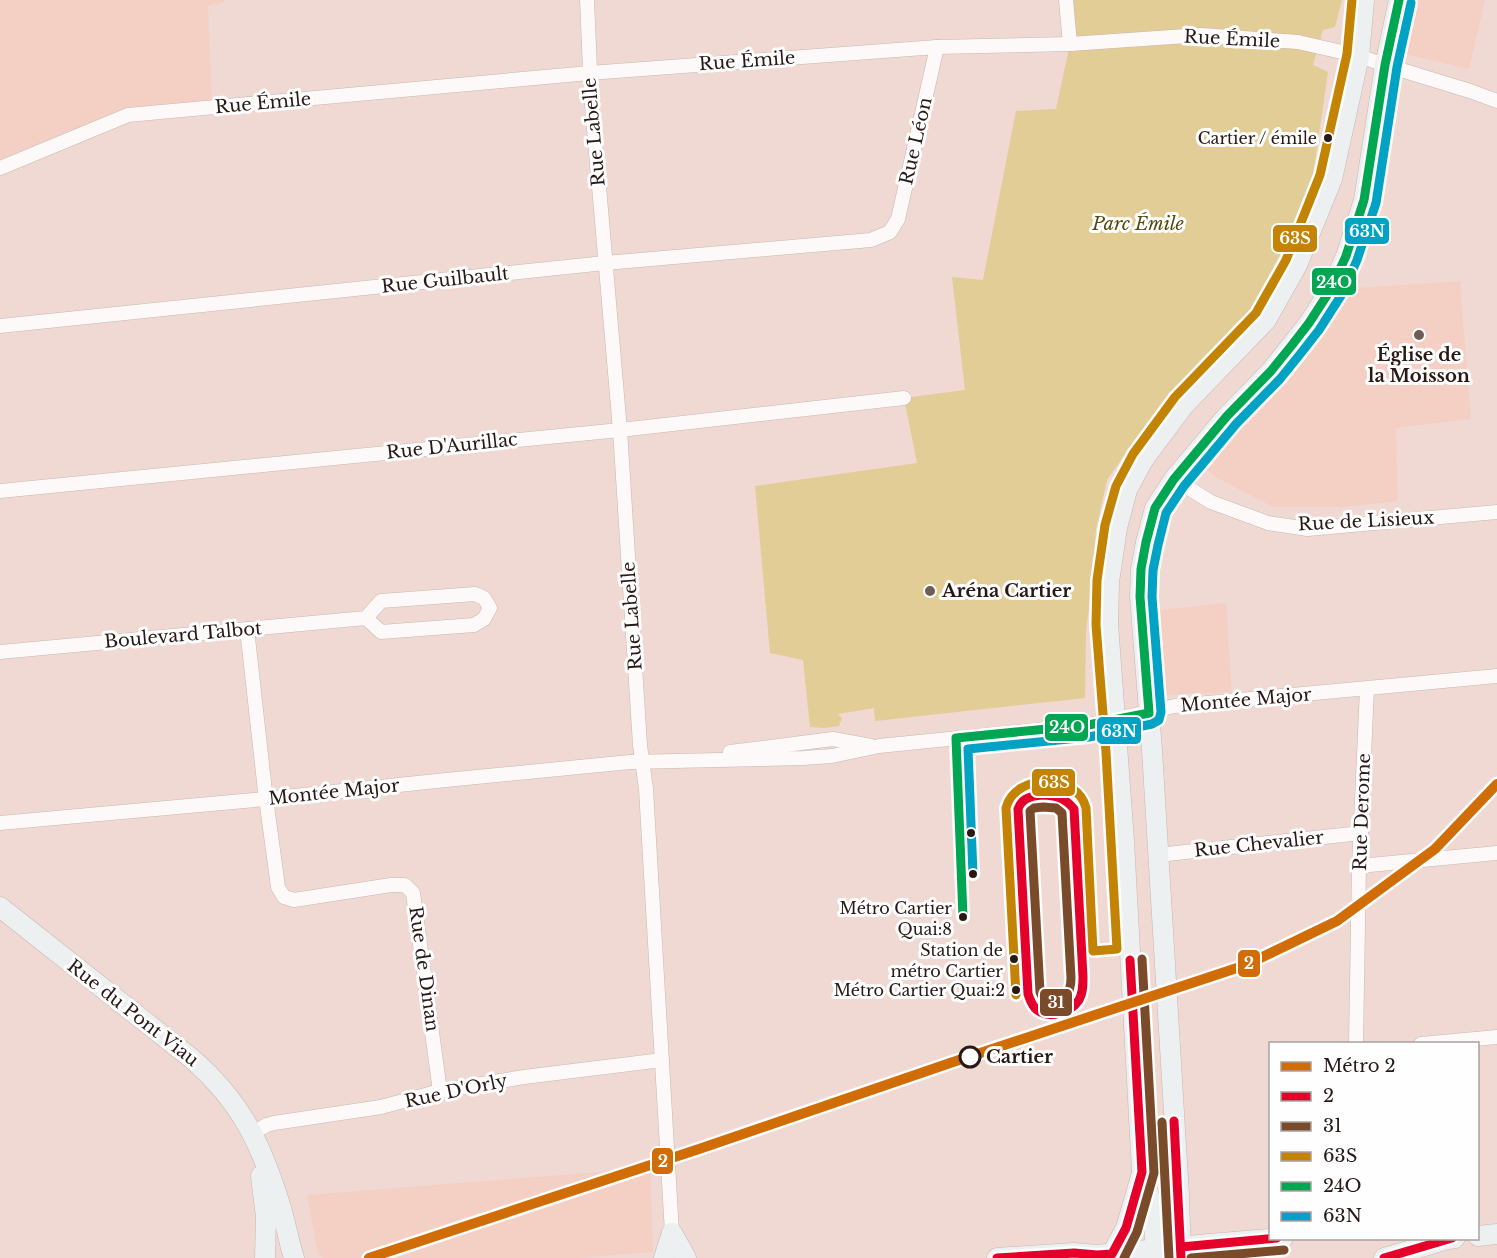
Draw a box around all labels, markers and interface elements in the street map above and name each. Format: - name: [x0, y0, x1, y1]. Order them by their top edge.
- street label: Rue Émile: [1183, 24, 1281, 53]
- street label: Rue Émile: [698, 46, 796, 75]
- street label: Rue Labelle: [578, 77, 610, 187]
- street label: Rue Émile: [214, 87, 312, 118]
- street label: Rue Léon: [895, 95, 937, 187]
- place label: Cartier / émile: [1198, 128, 1317, 148]
- marker: Cartier / émile: [1322, 132, 1334, 144]
- park label: Parc Émile: [1091, 212, 1184, 235]
- line badge: 63N: [1344, 217, 1390, 245]
- text: 63N: [1349, 221, 1385, 241]
- line badge: 63S: [1272, 224, 1318, 253]
- text: 63S: [1279, 228, 1311, 248]
- street label: Rue Guilbault: [380, 262, 510, 298]
- line badge: 24O: [1311, 267, 1357, 296]
- text: 24O: [1316, 272, 1352, 292]
- marker: Église de la Moisson: [1412, 328, 1426, 342]
- place label: Église de la Moisson: [1368, 343, 1470, 387]
- street label: Rue D'Aurillac: [385, 428, 519, 464]
- street label: Rue de Lisieux: [1297, 506, 1435, 536]
- street label: Rue Labelle: [617, 561, 647, 671]
- place label: Aréna Cartier: [941, 580, 1071, 602]
- marker: Aréna Cartier: [923, 584, 937, 598]
- street label: Boulevard Talbot: [103, 617, 263, 653]
- street label: Montée Major: [1180, 683, 1313, 717]
- line badge: 24O: [1044, 713, 1089, 742]
- line badge: 63N: [1096, 716, 1142, 745]
- text: 24O: [1049, 717, 1085, 737]
- text: 63N: [1101, 721, 1137, 741]
- street label: Rue Derome: [1349, 753, 1375, 871]
- line badge: 63S: [1031, 768, 1076, 797]
- text: 63S: [1038, 772, 1070, 792]
- street label: Montée Major: [268, 774, 401, 810]
- street label: Rue Chevalier: [1193, 826, 1325, 862]
- unlabelled marker: [965, 827, 977, 839]
- unlabelled marker: [967, 868, 979, 880]
- place label: Métro Cartier Quai:8: [840, 898, 952, 939]
- street label: Rue de Dinan: [404, 905, 444, 1033]
- marker: Métro Cartier Quai:8: [957, 911, 969, 923]
- place label: Station de métro Cartier: [890, 940, 1003, 981]
- line badge: 2: [1237, 949, 1261, 978]
- marker: Station de métro Cartier: [1008, 953, 1020, 965]
- text: 2: [1244, 953, 1254, 973]
- street label: Rue du Pont Viau: [63, 955, 203, 1071]
- place label: Métro Cartier Quai:2: [834, 980, 1005, 1000]
- marker: Métro Cartier Quai:2: [1010, 984, 1022, 996]
- line badge: 31: [1039, 988, 1073, 1017]
- text: 31: [1047, 992, 1065, 1012]
- legend: [1269, 1042, 1479, 1240]
- marker: Cartier: [959, 1046, 981, 1068]
- place label: Cartier: [986, 1046, 1053, 1068]
- text: Métro 2: [1323, 1055, 1396, 1077]
- street label: Rue D'Orly: [403, 1069, 510, 1113]
- text: 2: [1323, 1085, 1334, 1107]
- text: 31: [1323, 1115, 1342, 1137]
- text: 63S: [1323, 1145, 1357, 1167]
- line badge: 2: [651, 1147, 674, 1175]
- text: 2: [658, 1151, 668, 1171]
- text: 24O: [1323, 1175, 1362, 1197]
- text: 63N: [1323, 1205, 1362, 1227]

